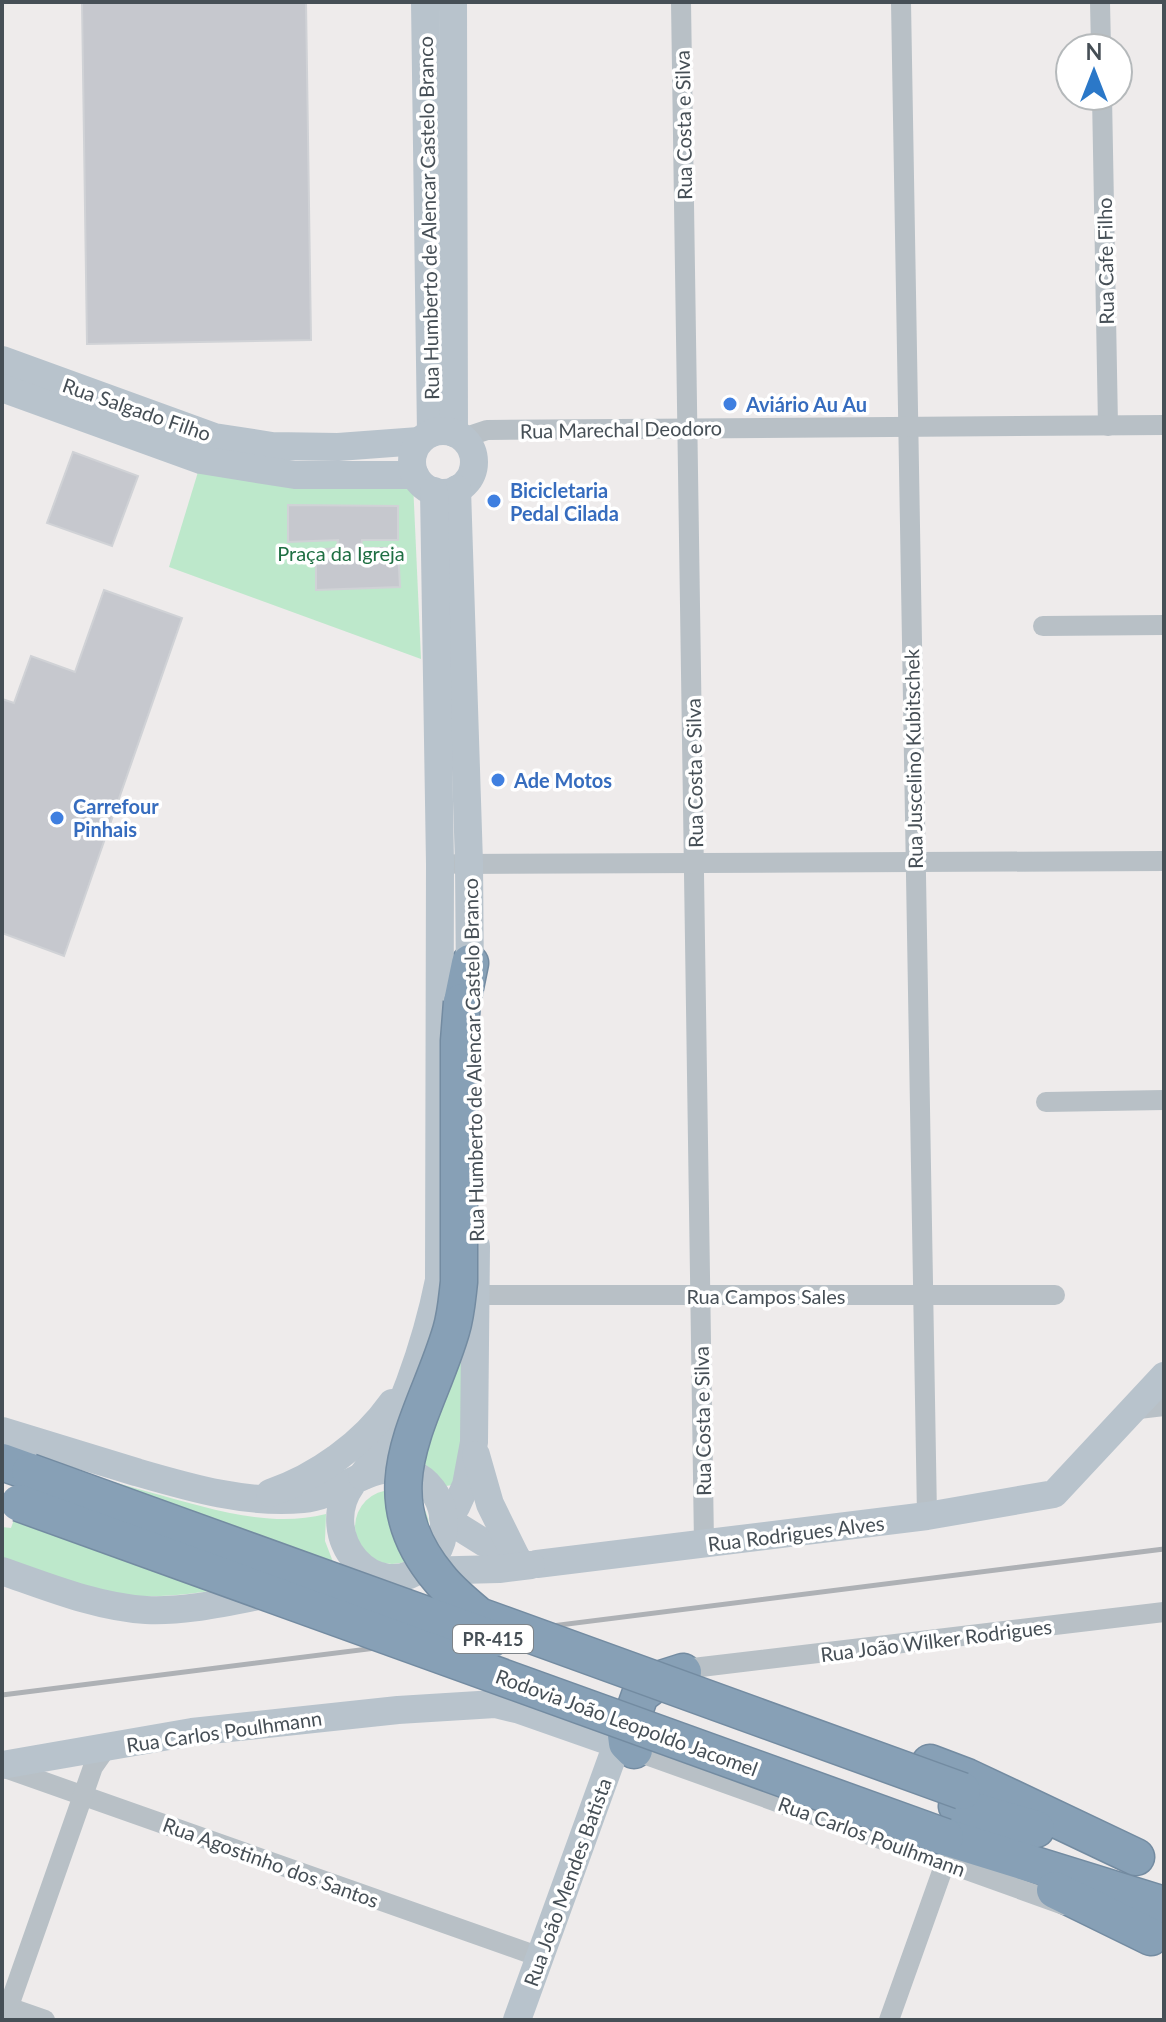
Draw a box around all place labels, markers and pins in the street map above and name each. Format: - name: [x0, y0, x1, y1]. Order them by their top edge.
- place label: Aviário Au Au: [745, 392, 867, 416]
- marker: Aviário Au Au: [721, 395, 739, 413]
- place label: Bicicletaria Pedal Cilada: [510, 478, 619, 525]
- marker: Bicicletaria Pedal Cilada: [485, 492, 503, 510]
- place label: Ade Motos: [513, 768, 612, 792]
- marker: Ade Motos: [489, 771, 507, 789]
- place label: Carrefour Pinhais: [73, 794, 159, 841]
- marker: Carrefour Pinhais: [48, 809, 66, 827]

